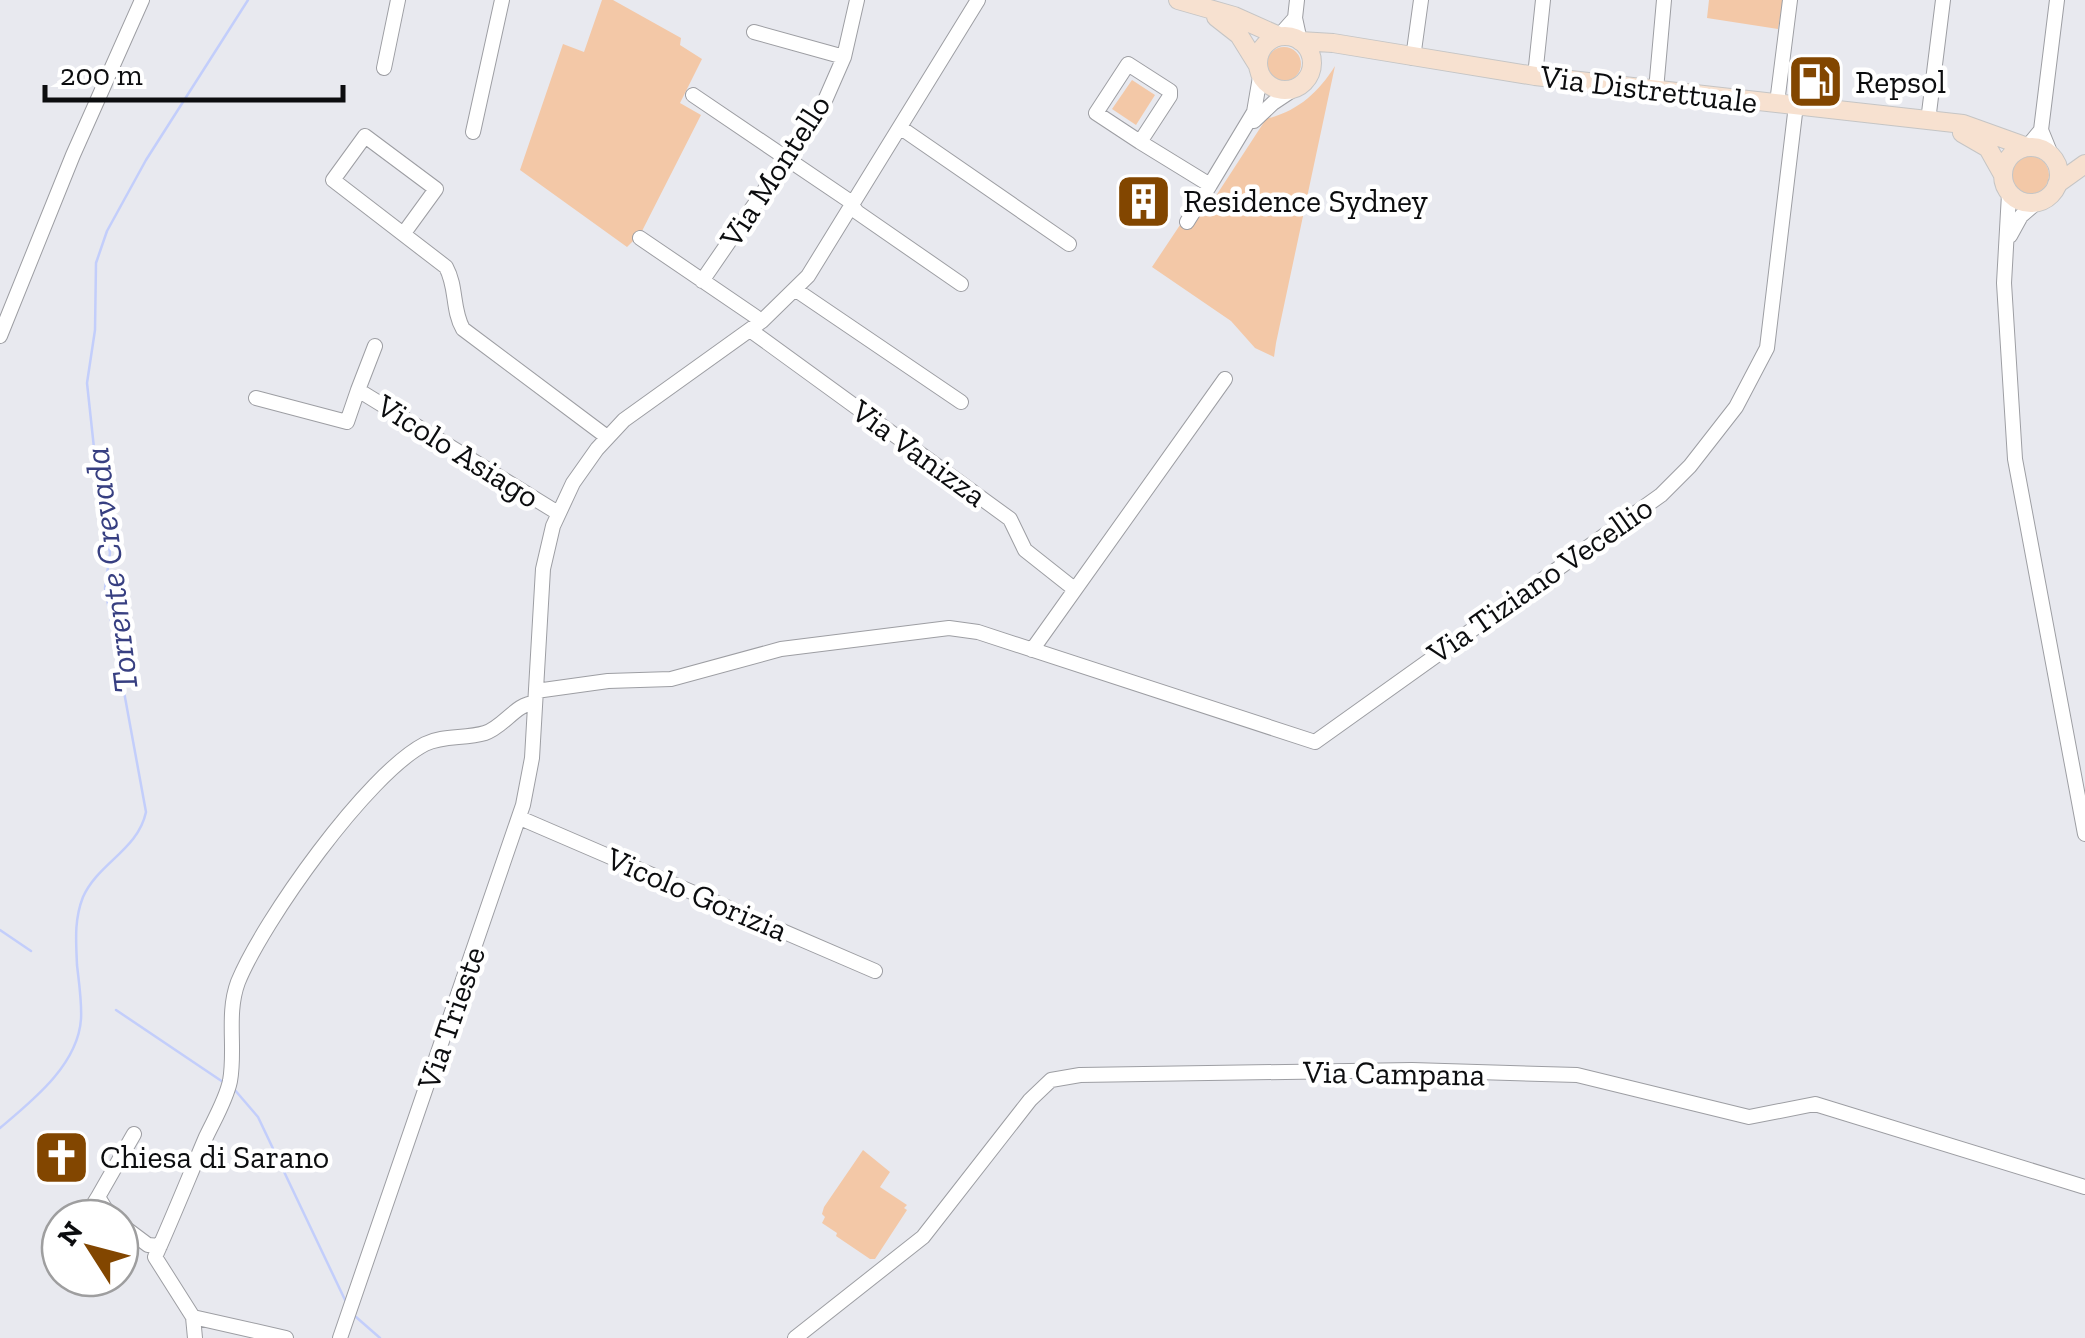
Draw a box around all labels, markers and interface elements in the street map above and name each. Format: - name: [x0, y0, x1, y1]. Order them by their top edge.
- scale bar: [45, 40, 342, 102]
- fuel station icon: Repsol: [1786, 52, 1846, 112]
- text: 200 m: [60, 57, 143, 93]
- street label: Via Distrettuale: [1537, 57, 1760, 121]
- place label: Repsol: [1855, 63, 1946, 101]
- street label: Via Montello: [711, 88, 838, 255]
- building icon: Residence Sydney: [1114, 171, 1174, 231]
- place label: Residence Sydney: [1183, 182, 1429, 220]
- street label: Vicolo Asiago: [369, 385, 546, 516]
- street label: Via Vanizza: [843, 391, 994, 515]
- water label: Torrente Crevada: [75, 445, 147, 695]
- street label: Via Tiziano Vecellio: [1419, 488, 1660, 672]
- street label: Vicolo Gorizia: [600, 838, 793, 949]
- street label: Via Trieste: [408, 941, 493, 1096]
- street label: Via Campana: [1301, 1052, 1486, 1094]
- church icon: Chiesa di Sarano: [31, 1127, 91, 1187]
- place label: Chiesa di Sarano: [100, 1138, 329, 1176]
- north arrow: [40, 1198, 140, 1298]
- text: N: [51, 1215, 90, 1252]

